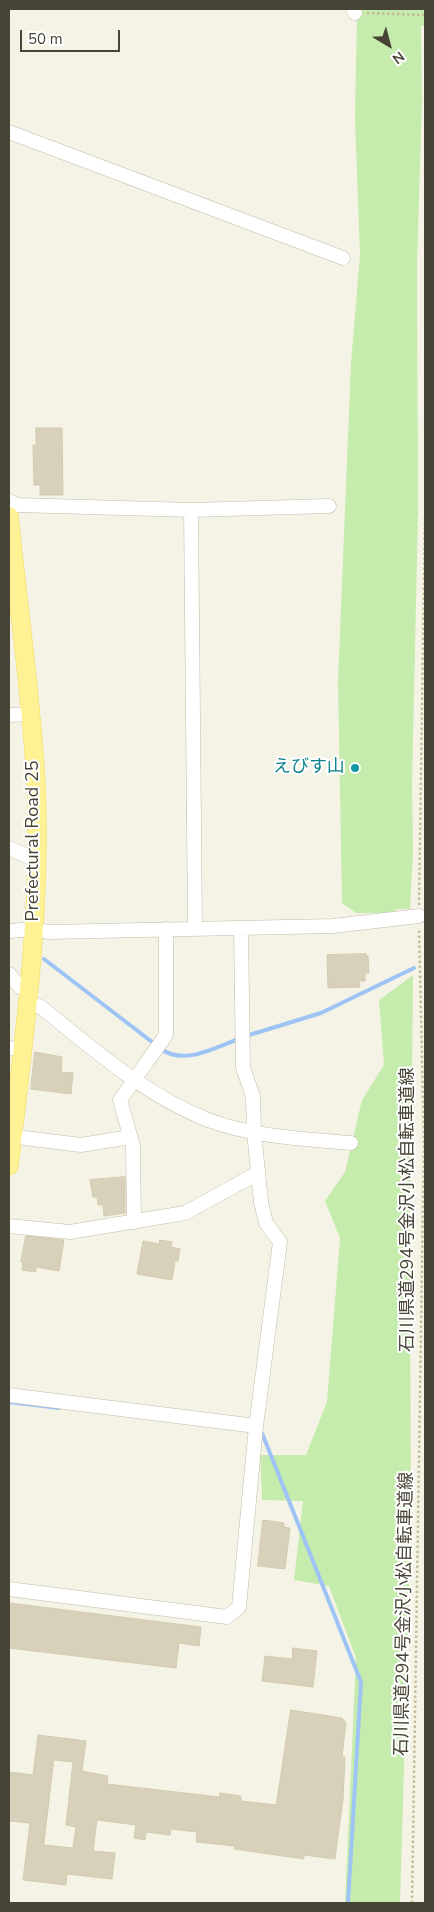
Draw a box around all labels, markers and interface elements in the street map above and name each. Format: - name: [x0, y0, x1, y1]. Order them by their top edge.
- scale bar: [22, 20, 122, 52]
- north arrow: [364, 20, 414, 70]
- text: 50 m: [28, 29, 63, 49]
- text: N: [388, 47, 408, 68]
- place label: えびす山: [273, 757, 345, 779]
- street label: Prefectural Road 25: [23, 760, 45, 922]
- marker: えびす山: [349, 762, 361, 774]
- street label: 石川県道294号金沢小松自転車道線: [398, 1068, 420, 1352]
- street label: 石川県道294号金沢小松自転車道線: [392, 1472, 418, 1756]

